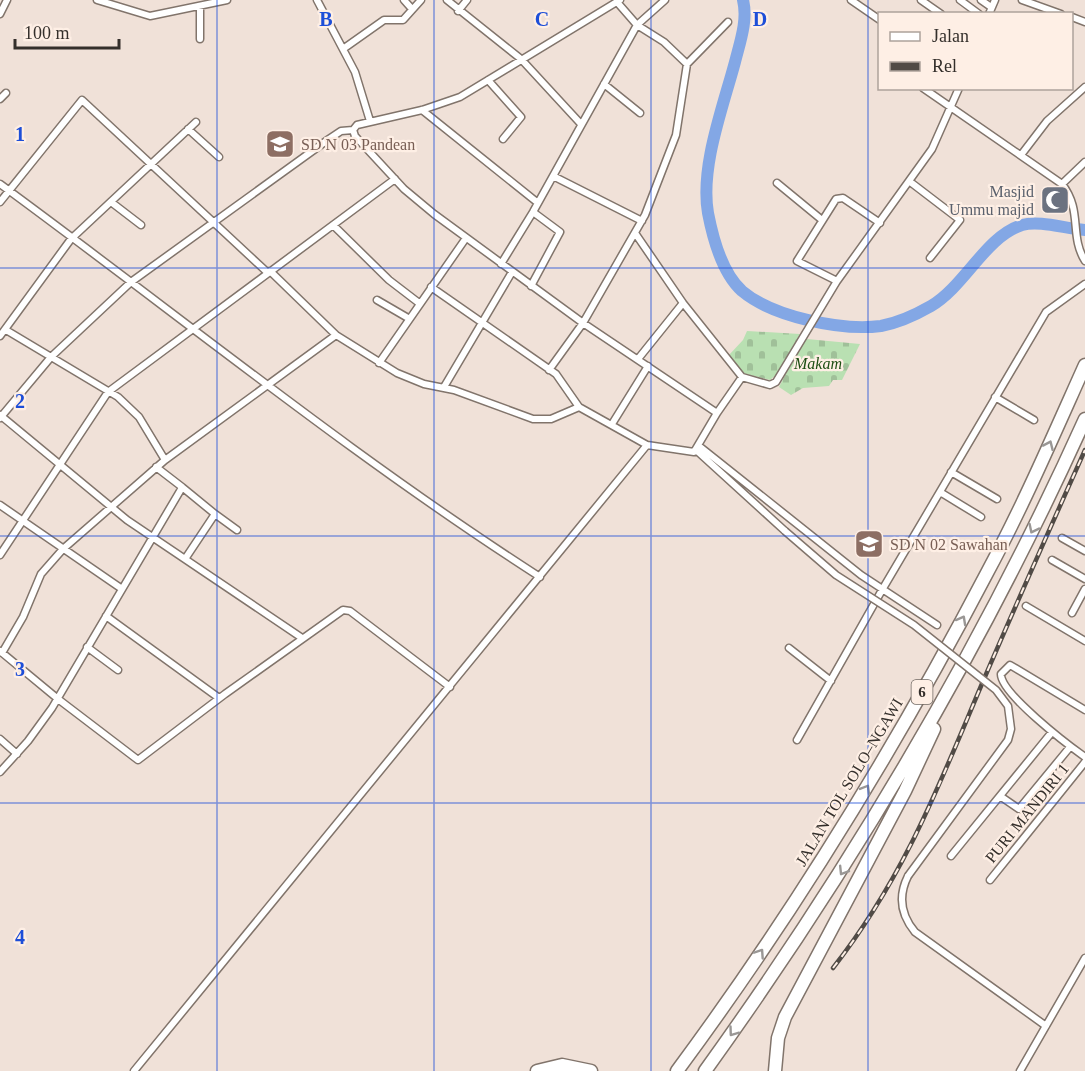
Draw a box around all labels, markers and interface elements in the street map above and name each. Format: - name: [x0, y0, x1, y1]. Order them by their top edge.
- text: B: [319, 8, 333, 30]
- text: C: [535, 8, 549, 30]
- text: D: [753, 8, 767, 30]
- scale bar: [15, 12, 118, 50]
- legend: [878, 12, 1073, 90]
- text: 100 m: [24, 23, 70, 43]
- text: Jalan: [932, 26, 969, 46]
- text: Rel: [932, 56, 957, 76]
- text: 1: [15, 123, 25, 145]
- school or university icon: SD N 03 Pandean: [264, 128, 296, 160]
- place label: SD N 03 Pandean: [301, 136, 415, 153]
- place label: Masjid Ummu majid: [949, 183, 1034, 219]
- mosque icon: Masjid Ummu majid: [1039, 184, 1071, 216]
- park label: Makam: [793, 355, 842, 372]
- text: 2: [15, 390, 25, 412]
- one-way arrow: [1041, 441, 1053, 452]
- one-way arrow: [1029, 523, 1041, 534]
- school or university icon: SD N 02 Sawahan: [853, 528, 885, 560]
- place label: SD N 02 Sawahan: [890, 536, 1008, 553]
- one-way arrow: [955, 615, 966, 626]
- text: 3: [15, 658, 25, 680]
- road number: 6: [912, 680, 932, 704]
- street label: JALAN TOL SOLO–NGAWI: [792, 695, 906, 869]
- street label: PURI MANDIRI 1: [982, 760, 1072, 866]
- one-way arrow: [858, 785, 870, 795]
- one-way arrow: [838, 865, 850, 875]
- text: 4: [15, 926, 25, 948]
- one-way arrow: [753, 949, 764, 960]
- one-way arrow: [729, 1026, 740, 1037]

